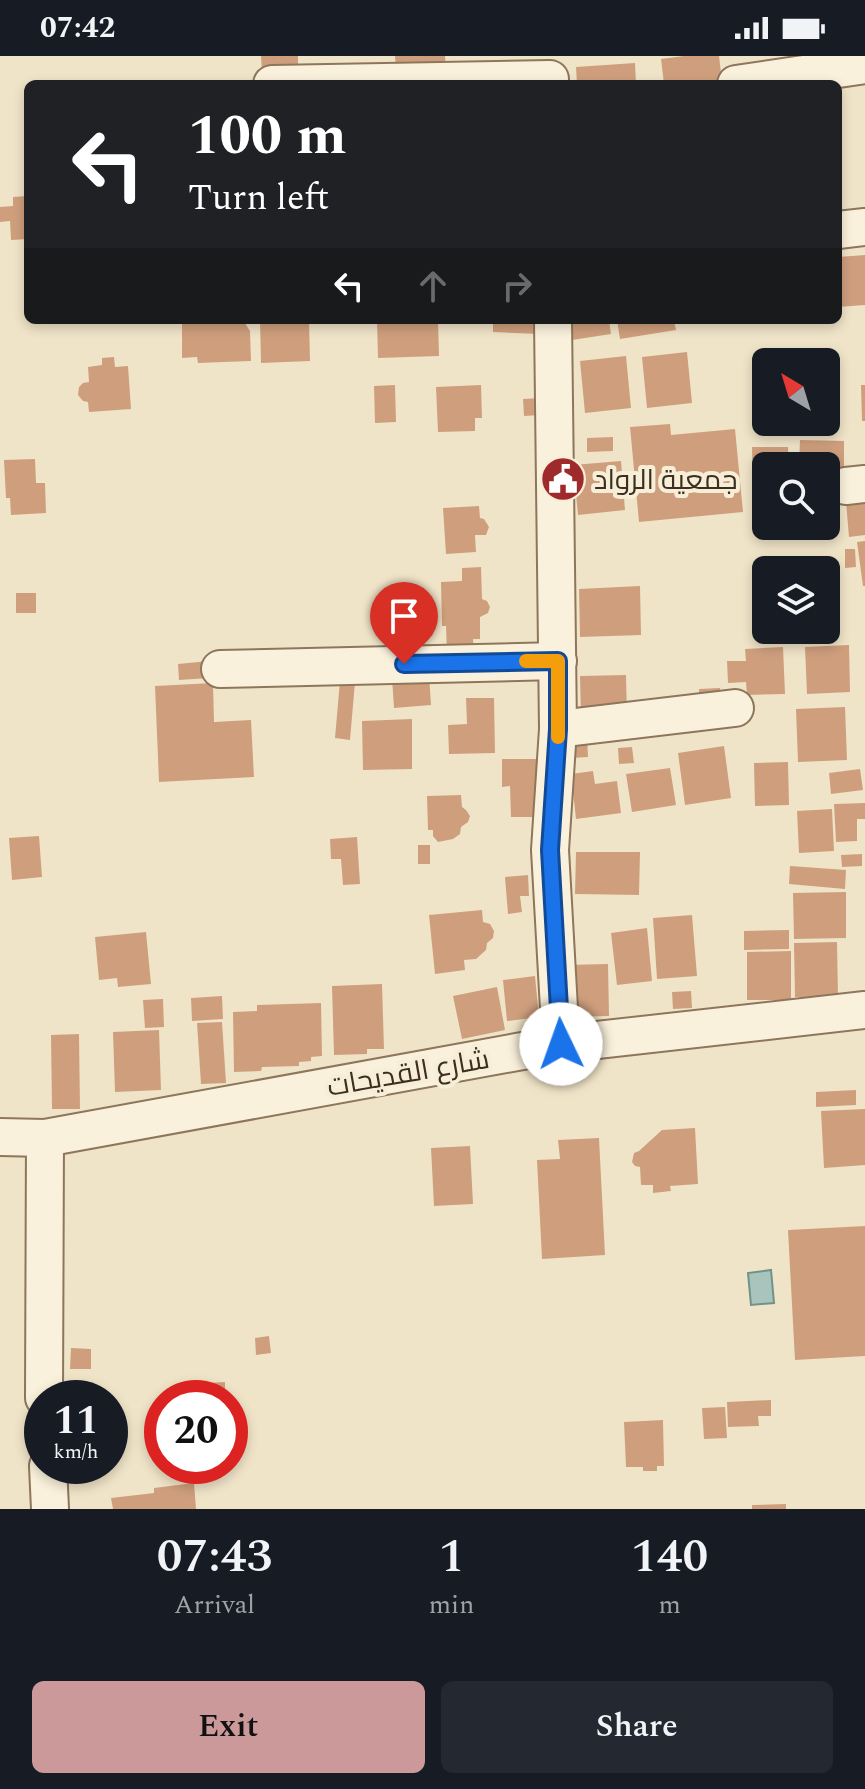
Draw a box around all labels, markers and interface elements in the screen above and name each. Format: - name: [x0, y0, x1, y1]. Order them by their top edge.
- text: 07:42: [40, 5, 115, 51]
- text: 100 m: [188, 94, 347, 179]
- icon: left: [56, 112, 160, 216]
- text: Turn left: [188, 171, 329, 226]
- icon: left: [327, 264, 371, 308]
- icon: ahead: [411, 264, 455, 308]
- icon: right: [495, 264, 539, 308]
- north arrow: [752, 348, 840, 436]
- map controls: [752, 348, 840, 644]
- button: search: [752, 452, 840, 540]
- public building icon: جمعية الرواد: [539, 455, 587, 503]
- place label: جمعية الرواد: [594, 459, 738, 502]
- button: layers: [752, 556, 840, 644]
- pin: [370, 582, 438, 664]
- icon: arrive: [382, 594, 426, 638]
- position arrow: [519, 1002, 603, 1086]
- street label: شارع القديحات: [324, 1038, 493, 1109]
- speed limit sign: 20: [144, 1380, 248, 1484]
- text: 11: [54, 1391, 98, 1452]
- text: km/h: [54, 1437, 99, 1467]
- text: 07:43: [157, 1520, 272, 1593]
- text: 1: [439, 1520, 464, 1593]
- text: 140: [631, 1520, 708, 1593]
- text: Arrival: [174, 1585, 255, 1625]
- text: min: [429, 1585, 474, 1625]
- text: m: [658, 1585, 681, 1625]
- button: Exit: [32, 1681, 425, 1773]
- button: Share: [441, 1681, 833, 1773]

